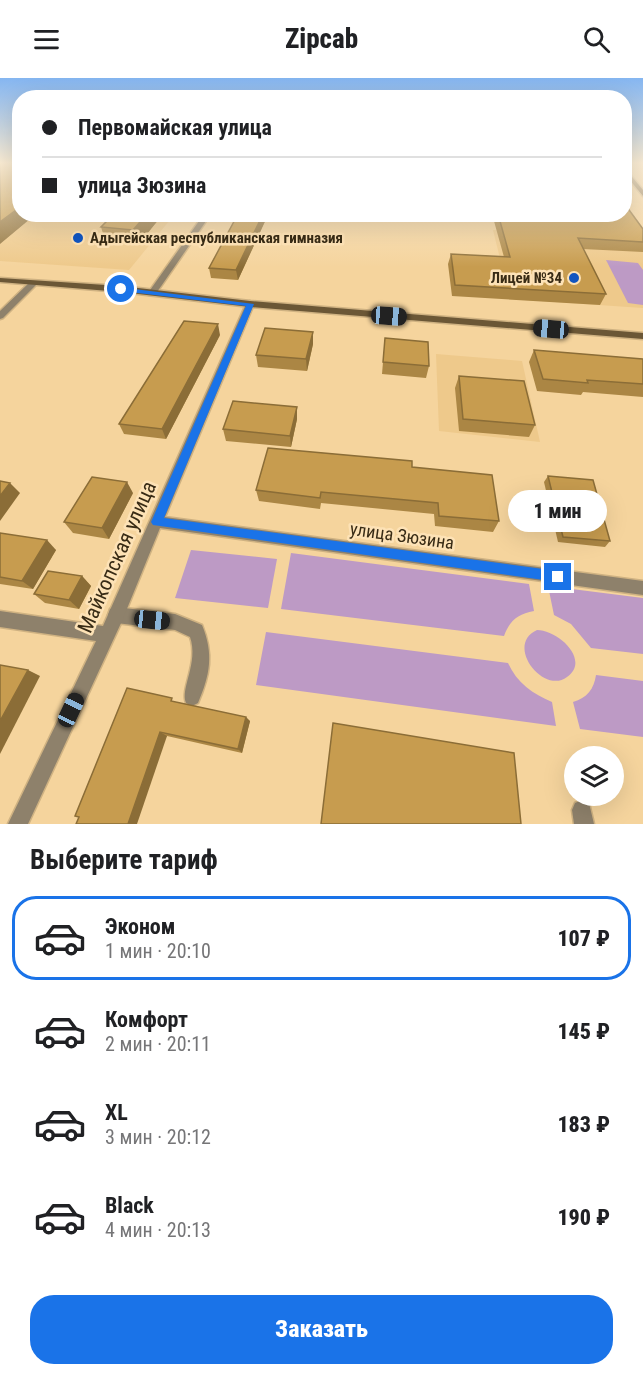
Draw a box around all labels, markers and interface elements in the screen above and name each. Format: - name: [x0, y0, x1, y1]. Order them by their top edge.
- icon: menu: [30, 23, 63, 56]
- text: Zipcab: [285, 23, 358, 55]
- icon: search: [580, 23, 613, 56]
- text: Первомайская улица: [78, 115, 272, 140]
- text: улица Зюзина: [78, 173, 206, 198]
- place label: Адыгейская республиканская гимназия: [90, 229, 343, 247]
- marker: Адыгейская республиканская гимназия: [71, 231, 85, 245]
- place label: Лицей №34: [491, 269, 562, 287]
- marker: Лицей №34: [567, 271, 581, 285]
- route start: [107, 275, 134, 302]
- car: [370, 306, 408, 326]
- car: [532, 318, 570, 340]
- street label: Майкопская улица: [73, 478, 161, 636]
- callout: 1 мин: [508, 490, 608, 532]
- text: 1 мин: [534, 499, 581, 523]
- street label: улица Зюзина: [349, 518, 455, 553]
- route end: [544, 563, 571, 590]
- car: [133, 609, 171, 631]
- car: [55, 690, 87, 730]
- map controls: [564, 746, 624, 806]
- button: layers: [564, 746, 624, 806]
- text: Выберите тариф: [30, 844, 218, 876]
- icon: car: [33, 911, 87, 965]
- text: Эконом: [105, 914, 175, 939]
- text: 107 ₽: [557, 926, 610, 951]
- text: 1 мин · 20:10: [105, 939, 211, 963]
- icon: car: [33, 1004, 87, 1058]
- text: Комфорт: [105, 1007, 188, 1032]
- text: 145 ₽: [557, 1019, 610, 1044]
- text: 2 мин · 20:11: [105, 1032, 211, 1056]
- icon: car: [33, 1097, 87, 1151]
- text: XL: [105, 1100, 128, 1125]
- text: 183 ₽: [557, 1112, 610, 1137]
- text: 3 мин · 20:12: [105, 1125, 211, 1149]
- icon: car: [33, 1190, 87, 1244]
- text: Black: [105, 1193, 154, 1218]
- text: 190 ₽: [557, 1205, 610, 1230]
- text: 4 мин · 20:13: [105, 1218, 211, 1242]
- button: Заказать: [30, 1295, 613, 1364]

